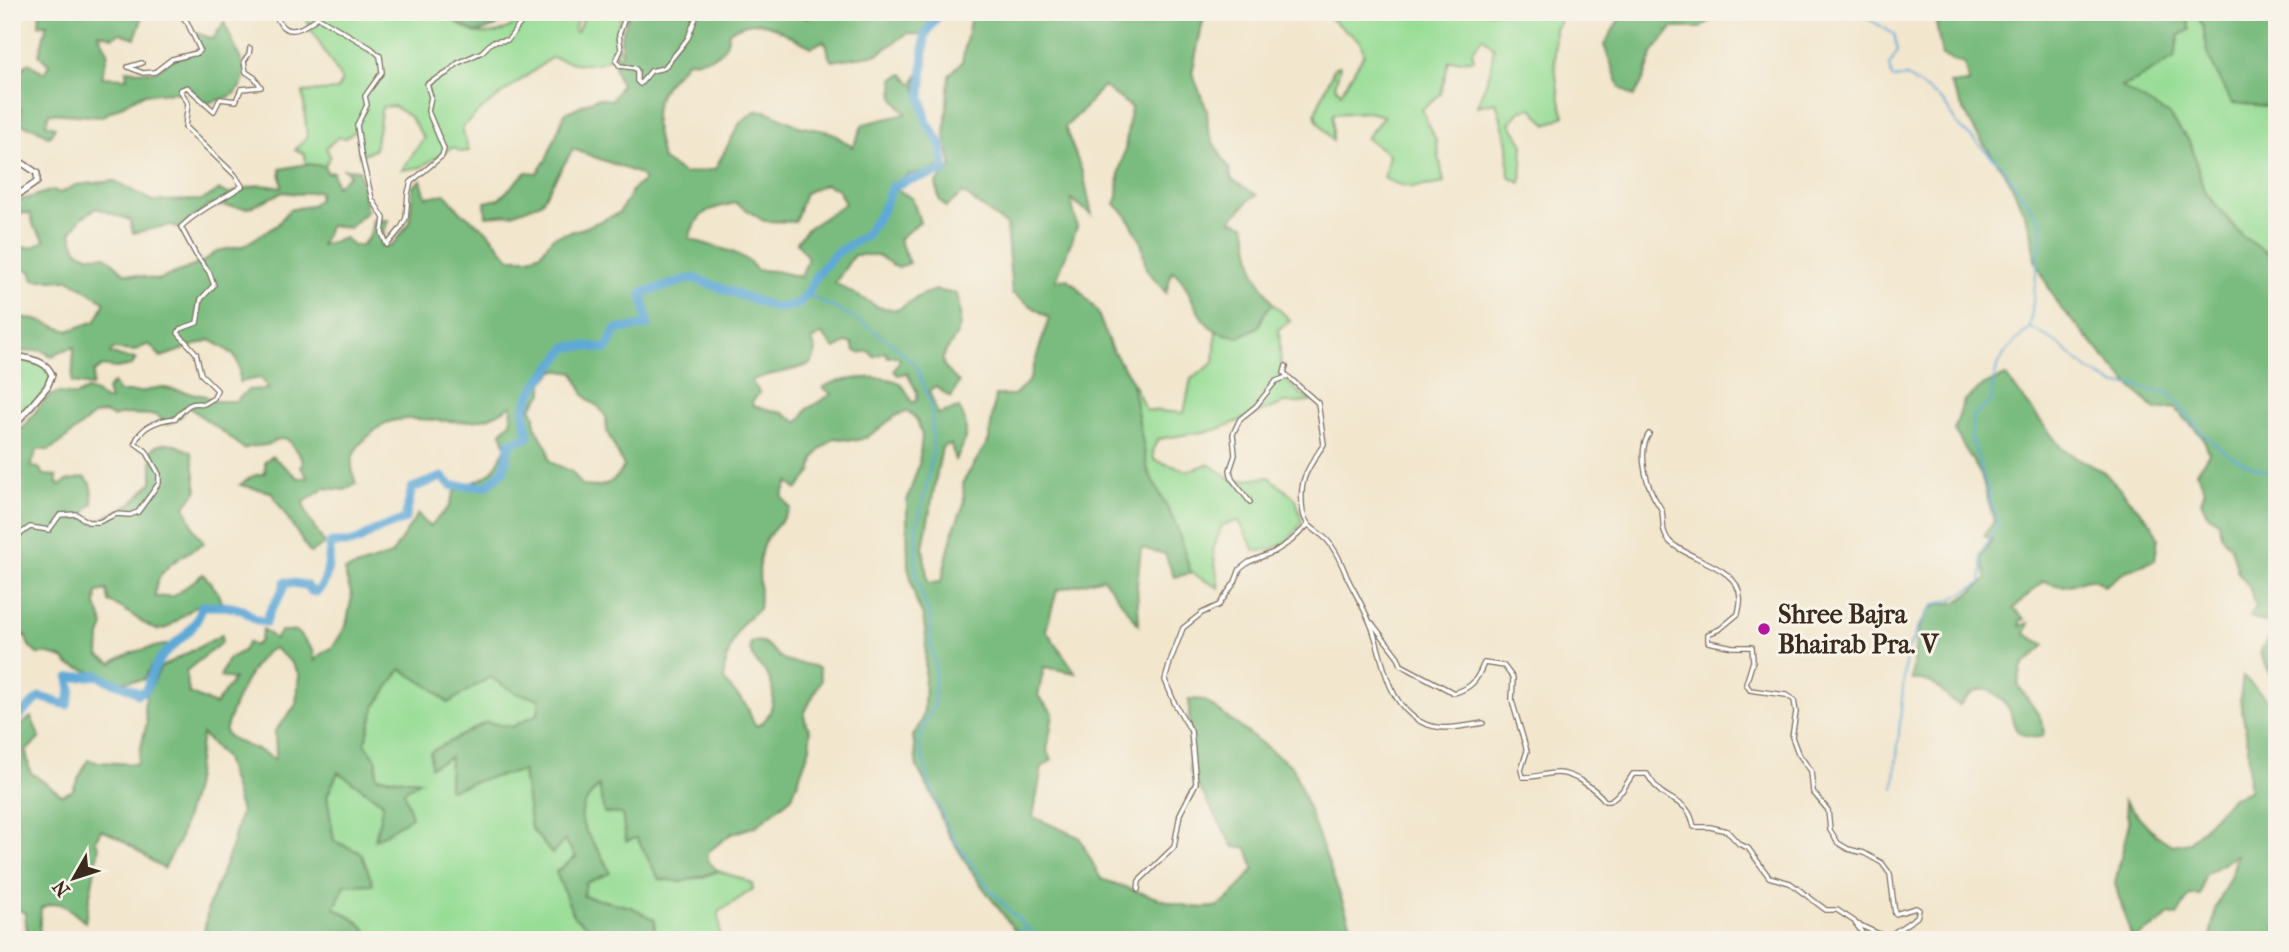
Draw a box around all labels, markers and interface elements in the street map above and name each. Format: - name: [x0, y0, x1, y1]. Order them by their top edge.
- place label: Shree Bajra Bhairab Pra. V: [1778, 599, 1940, 660]
- marker: Shree Bajra Bhairab Pra. V: [1756, 621, 1772, 637]
- north arrow: [38, 844, 108, 914]
- text: N: [48, 875, 75, 901]

